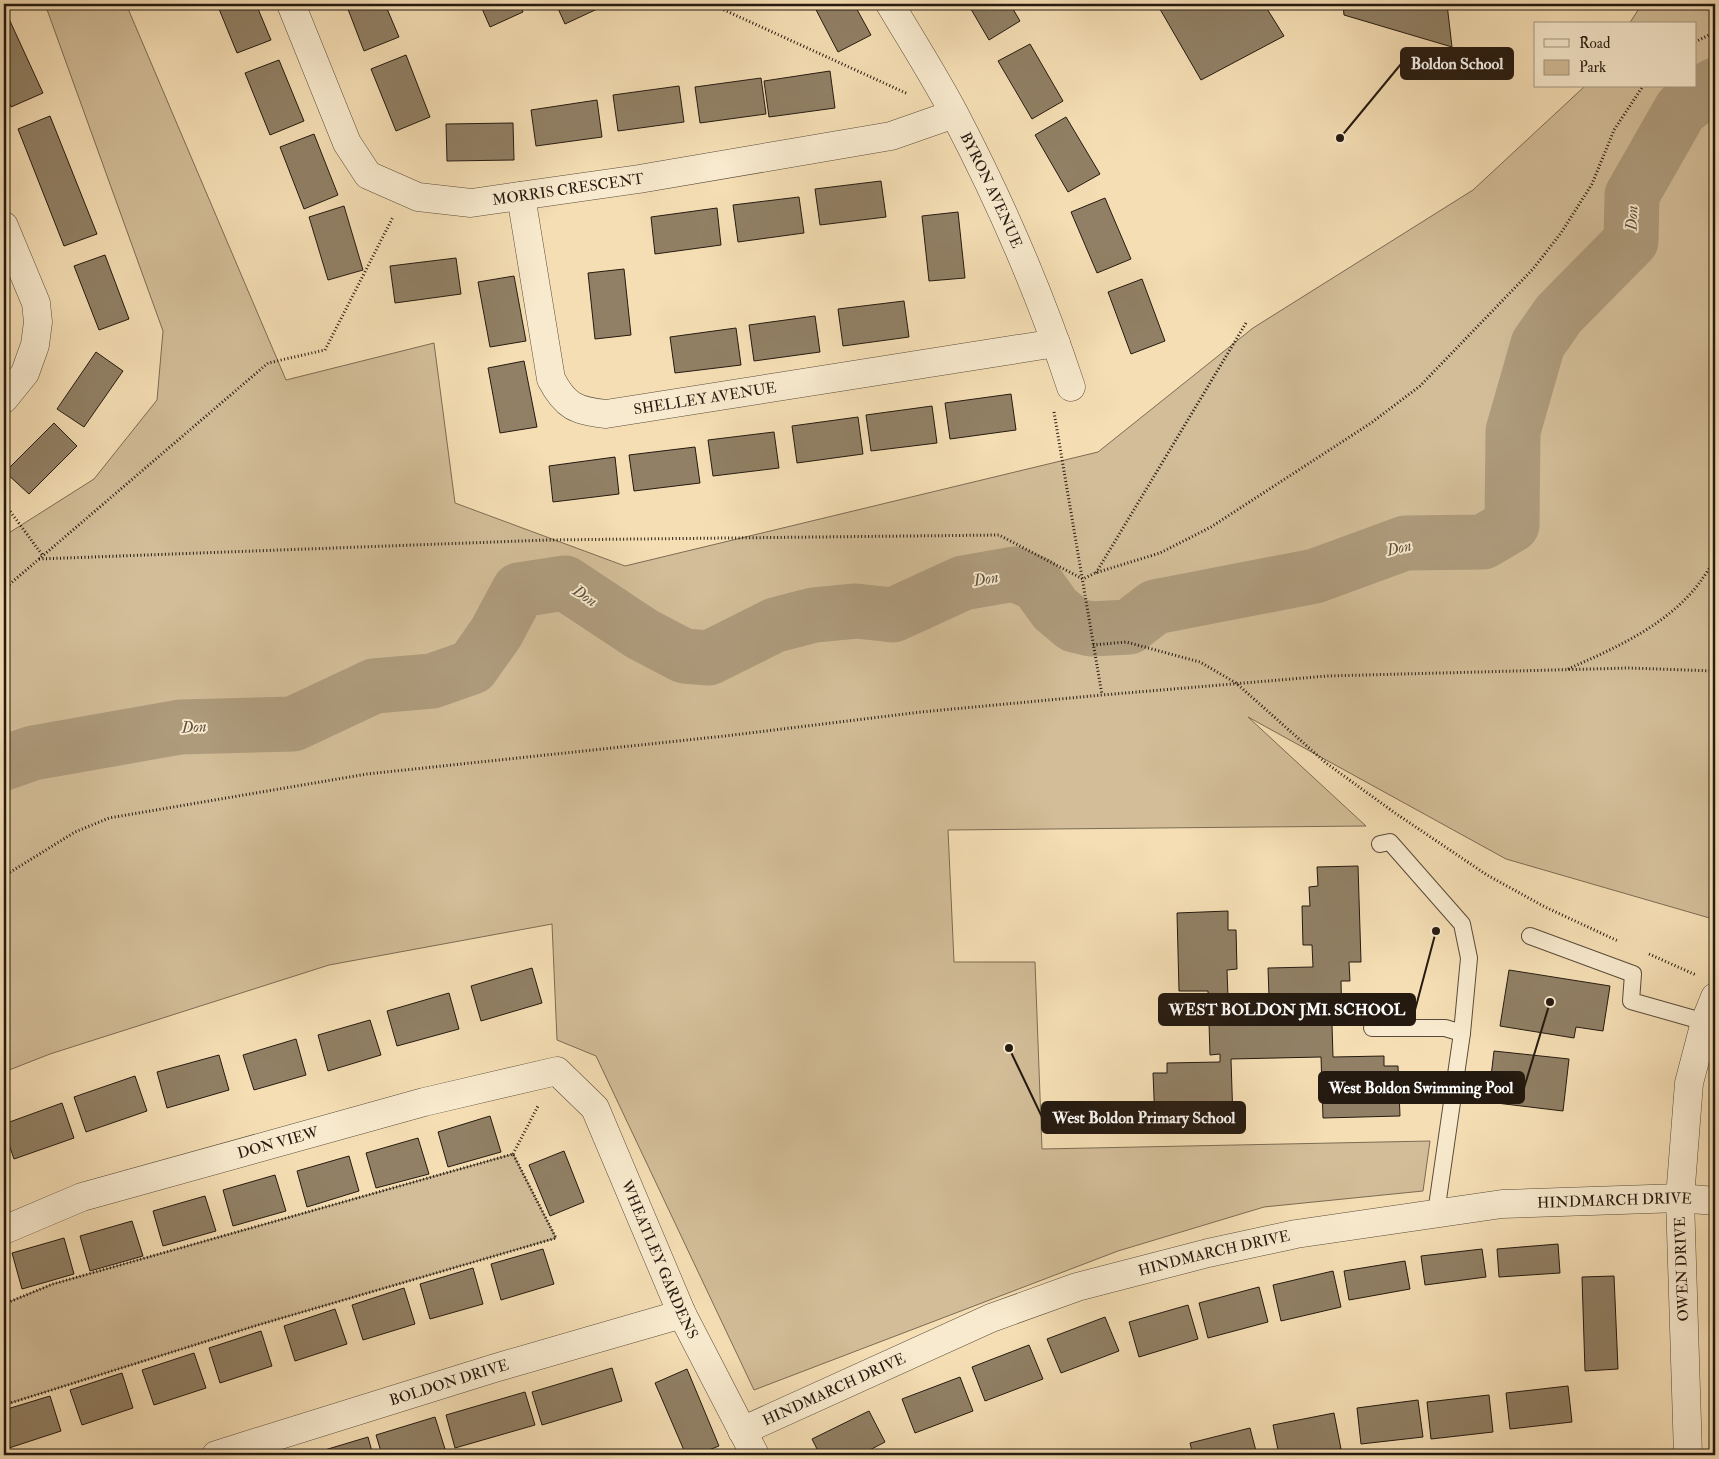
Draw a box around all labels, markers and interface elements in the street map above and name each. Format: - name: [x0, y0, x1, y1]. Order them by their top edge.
- legend: [1534, 22, 1696, 88]
- text: Road: [1579, 34, 1611, 53]
- callout: Boldon School: [1401, 48, 1513, 79]
- text: Boldon School: [1411, 54, 1504, 74]
- text: Park: [1579, 58, 1606, 77]
- street label: BYRON AVENUE: [956, 129, 1027, 251]
- street label: MORRIS CRESCENT: [491, 169, 645, 209]
- water label: Don: [1622, 205, 1642, 232]
- street label: SHELLEY AVENUE: [632, 378, 778, 419]
- water label: Don: [1384, 535, 1413, 561]
- water label: Don: [971, 567, 1000, 591]
- water label: Don: [568, 580, 601, 611]
- water label: Don: [180, 716, 207, 738]
- callout: WEST BOLDON JMI. SCHOOL: [1159, 994, 1415, 1025]
- text: WEST BOLDON JMI. SCHOOL: [1168, 1000, 1406, 1021]
- callout: West Boldon Swimming Pool: [1319, 1072, 1524, 1103]
- text: West Boldon Swimming Pool: [1328, 1078, 1514, 1099]
- callout: West Boldon Primary School: [1042, 1102, 1245, 1133]
- text: West Boldon Primary School: [1052, 1108, 1236, 1129]
- street label: DON VIEW: [235, 1122, 321, 1163]
- street label: WHEATLEY GARDENS: [617, 1176, 703, 1342]
- street label: HINDMARCH DRIVE: [1537, 1188, 1693, 1212]
- street label: OWEN DRIVE: [1671, 1216, 1693, 1322]
- street label: HINDMARCH DRIVE: [1136, 1226, 1292, 1280]
- street label: HINDMARCH DRIVE: [759, 1348, 909, 1430]
- street label: BOLDON DRIVE: [387, 1355, 511, 1410]

